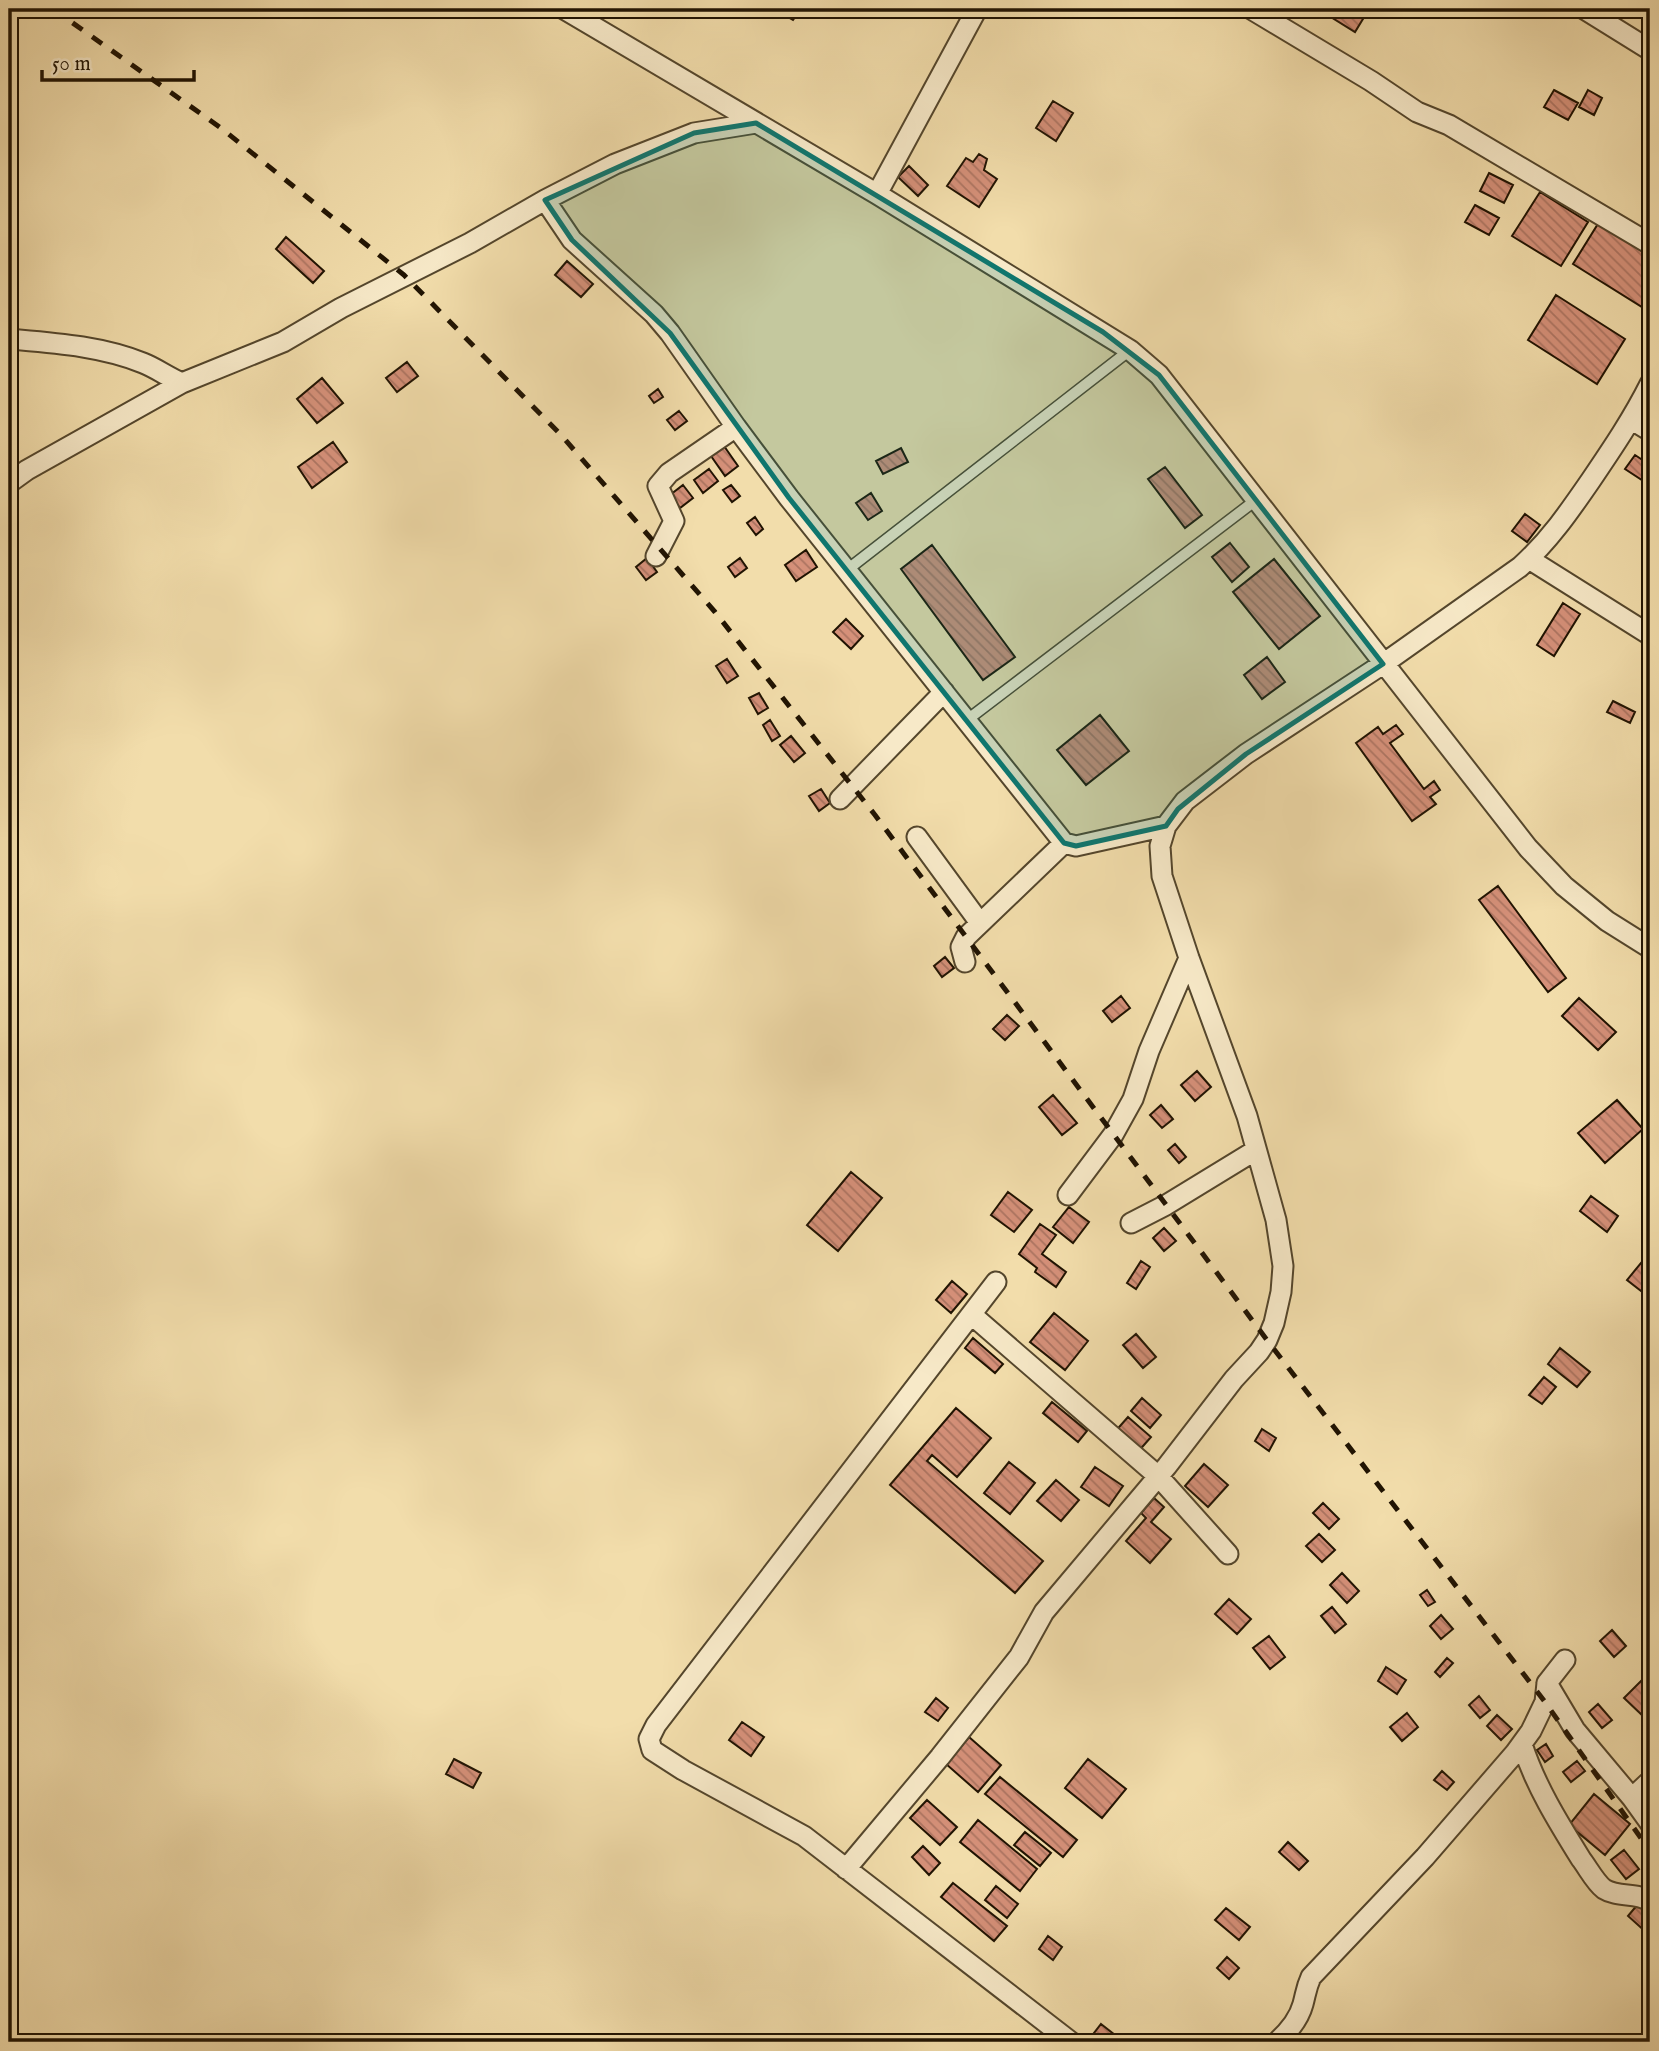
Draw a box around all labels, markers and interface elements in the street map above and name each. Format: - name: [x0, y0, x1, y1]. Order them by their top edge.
- scale bar: [42, 38, 194, 82]
- text: 50 m: [52, 51, 91, 78]

